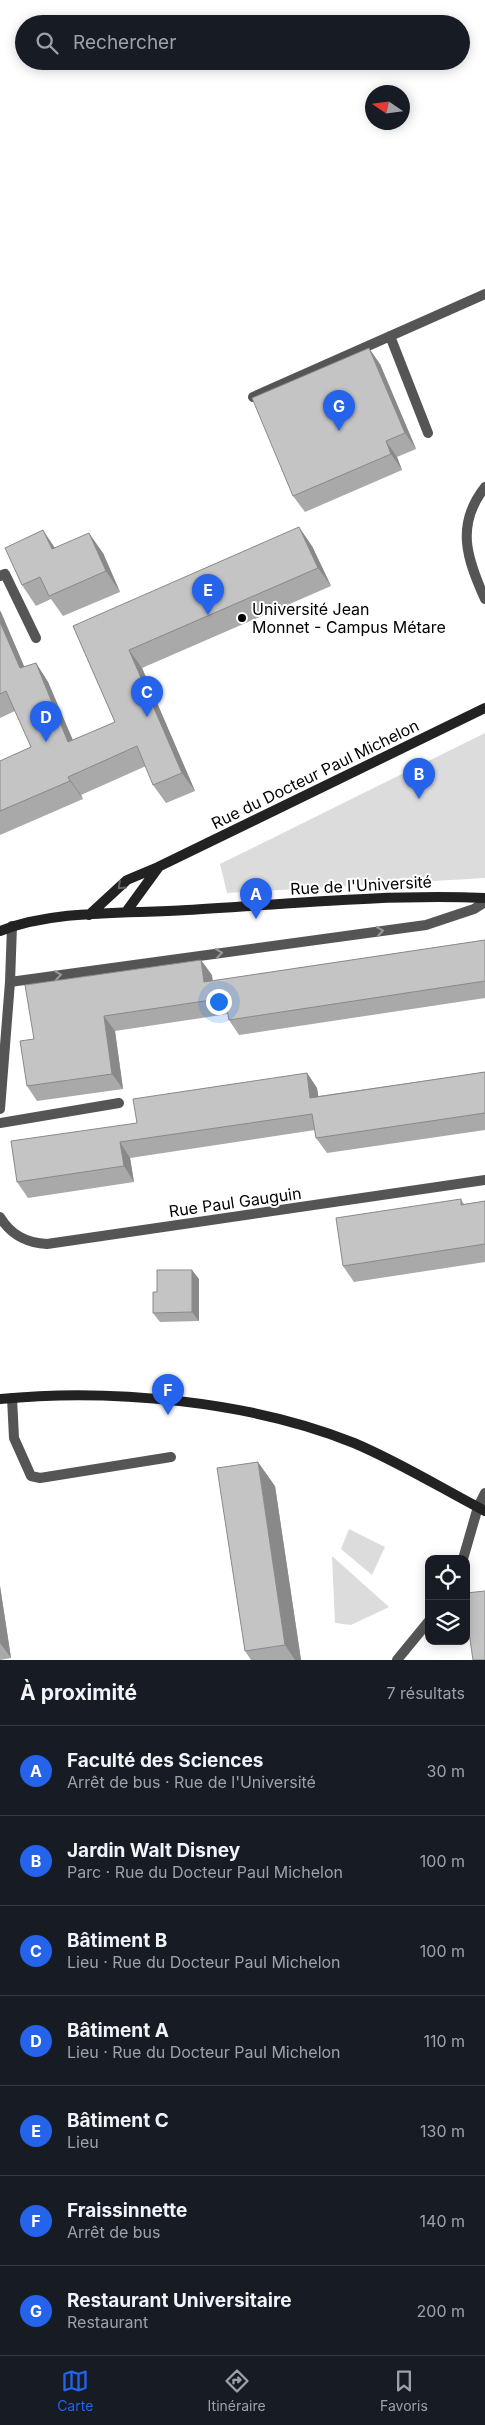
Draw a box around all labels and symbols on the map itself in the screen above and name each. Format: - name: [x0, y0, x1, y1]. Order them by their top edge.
- north arrow: [365, 85, 410, 130]
- pin: G: [323, 390, 355, 431]
- pin: E: [192, 574, 224, 615]
- place label: Université Jean Monnet - Campus Métare: [252, 599, 446, 637]
- marker: Université Jean Monnet - Campus Métare: [236, 612, 248, 624]
- pin: C: [131, 676, 163, 717]
- pin: D: [30, 701, 62, 742]
- street label: Rue du Docteur Paul Michelon: [208, 715, 422, 833]
- pin: B: [403, 758, 435, 799]
- street label: Rue de l'Université: [290, 871, 432, 899]
- pin: A: [240, 878, 272, 919]
- one-way arrow: [117, 880, 126, 889]
- one-way arrow: [376, 926, 384, 937]
- one-way arrow: [215, 948, 223, 959]
- one-way arrow: [55, 970, 63, 981]
- your location: [206, 989, 232, 1015]
- street label: Rue Paul Gauguin: [167, 1183, 303, 1221]
- pin: F: [152, 1374, 184, 1415]

